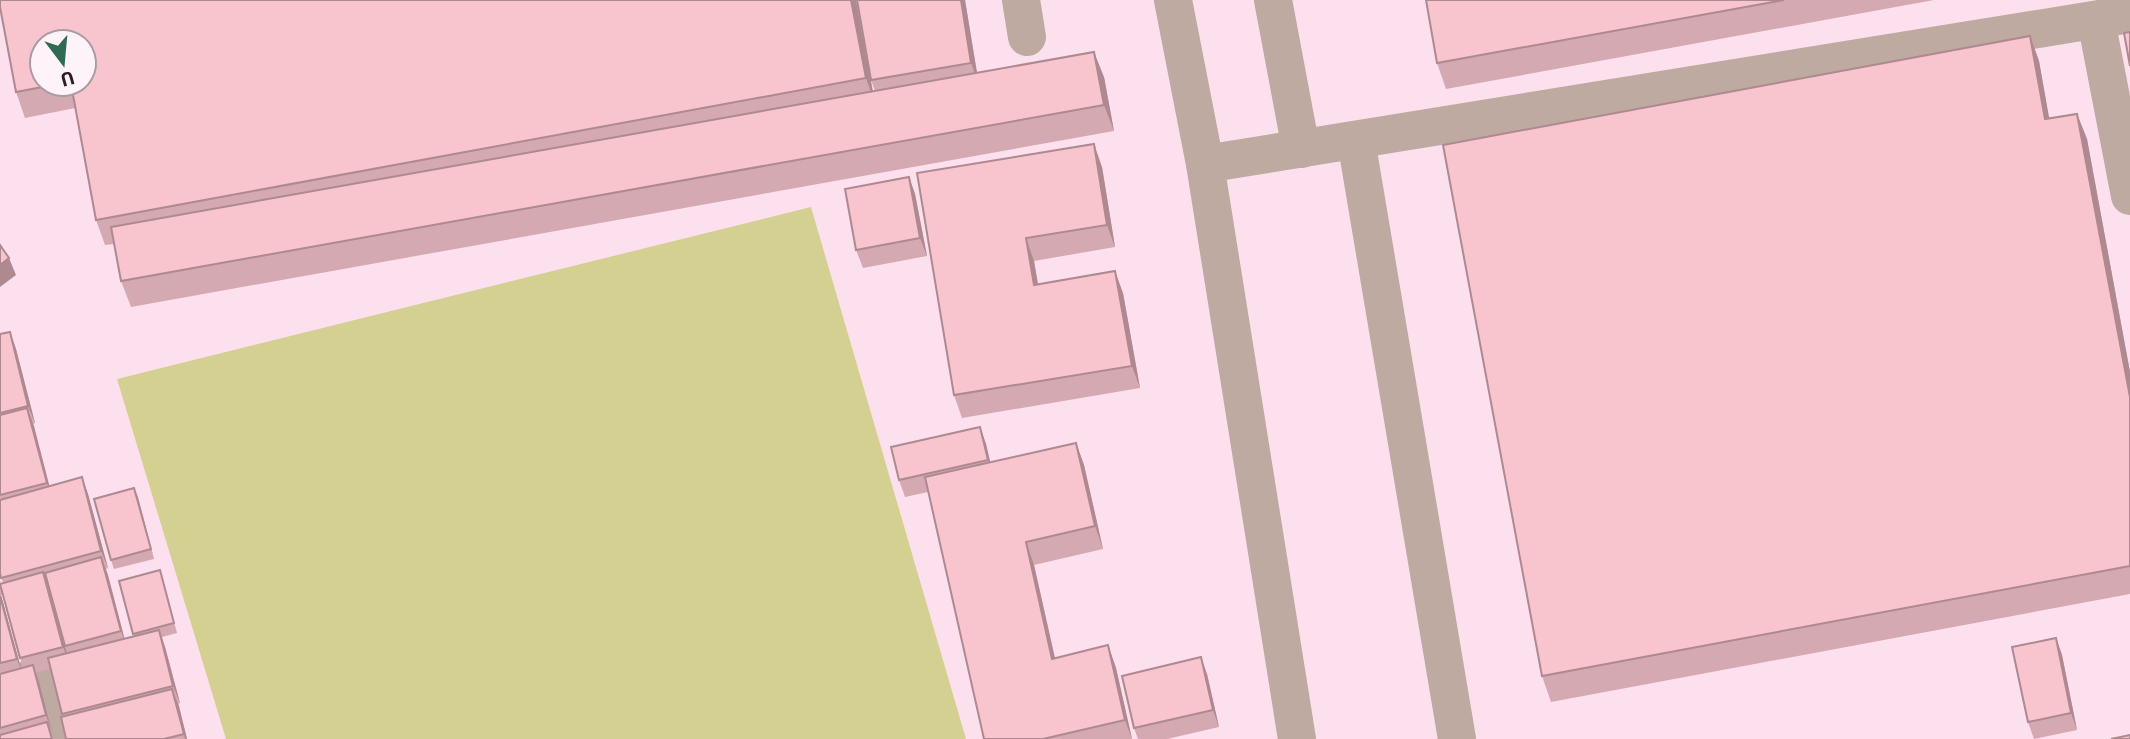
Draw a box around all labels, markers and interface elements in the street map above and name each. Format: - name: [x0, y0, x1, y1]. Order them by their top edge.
- north arrow: [28, 28, 98, 98]
- text: U: [58, 67, 77, 93]

